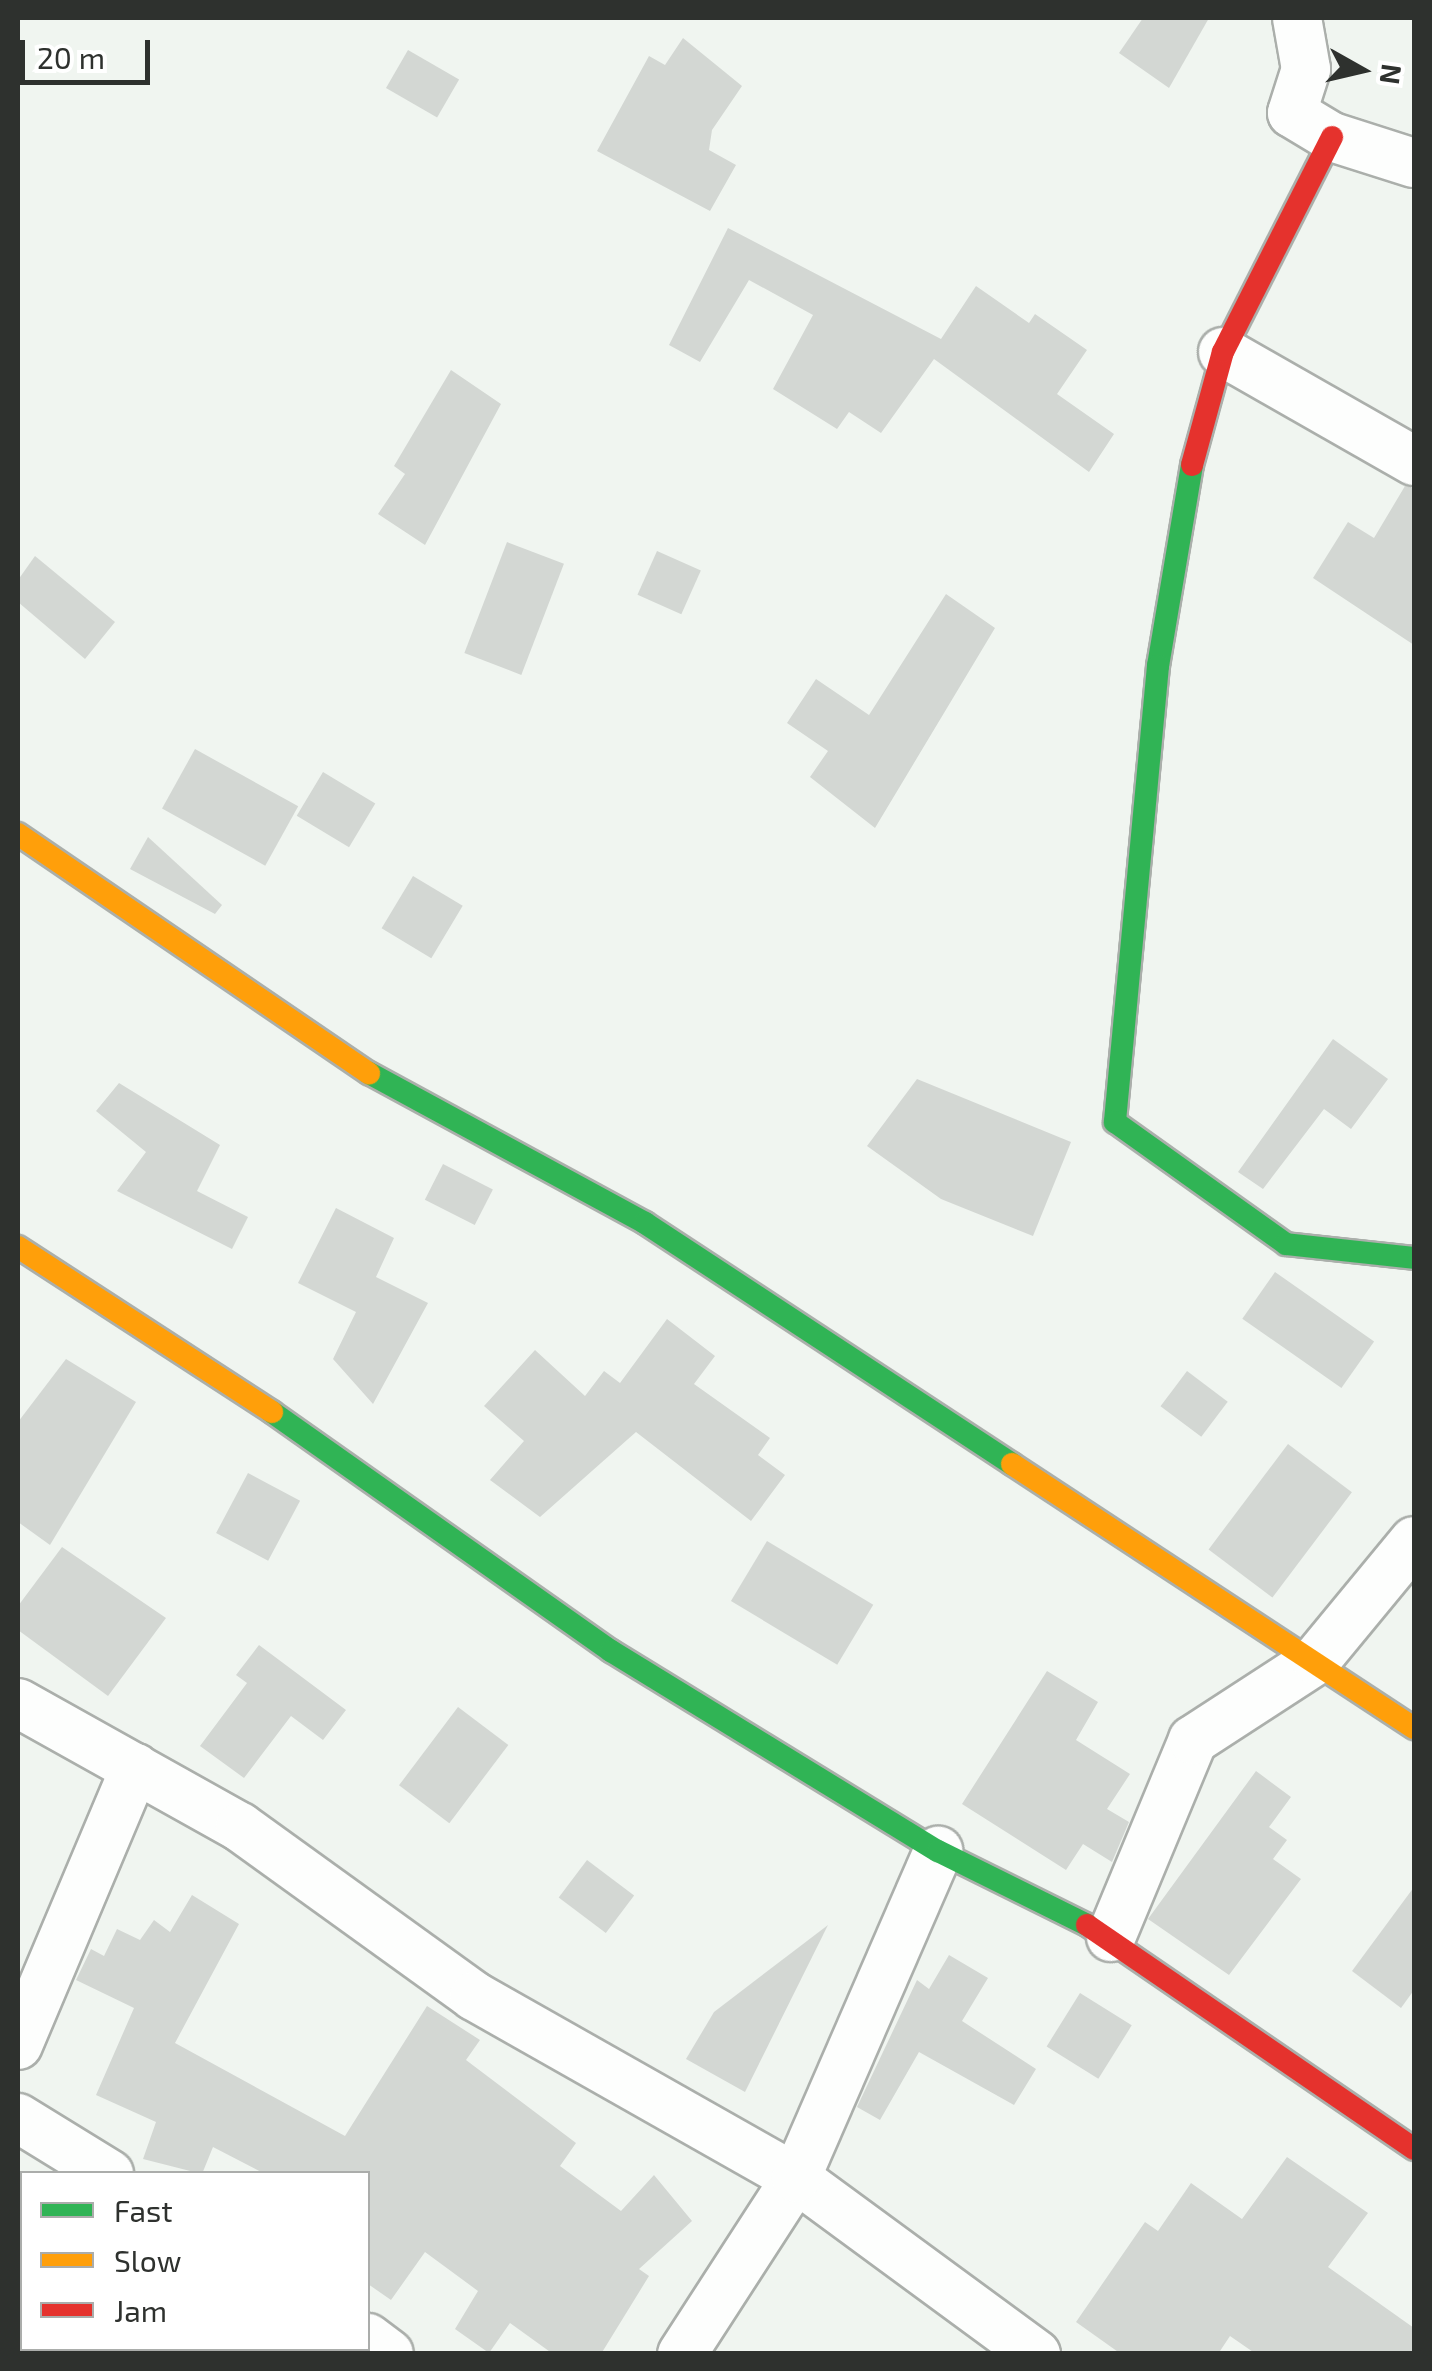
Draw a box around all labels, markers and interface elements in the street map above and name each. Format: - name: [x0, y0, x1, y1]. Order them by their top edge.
- scale bar: [25, 20, 155, 82]
- north arrow: [1312, 20, 1412, 120]
- text: 20 m: [37, 39, 105, 75]
- text: N: [1373, 62, 1410, 87]
- legend: [20, 2171, 370, 2351]
- text: Fast: [114, 2192, 173, 2228]
- text: Slow: [114, 2242, 181, 2278]
- text: Jam: [114, 2292, 167, 2328]

